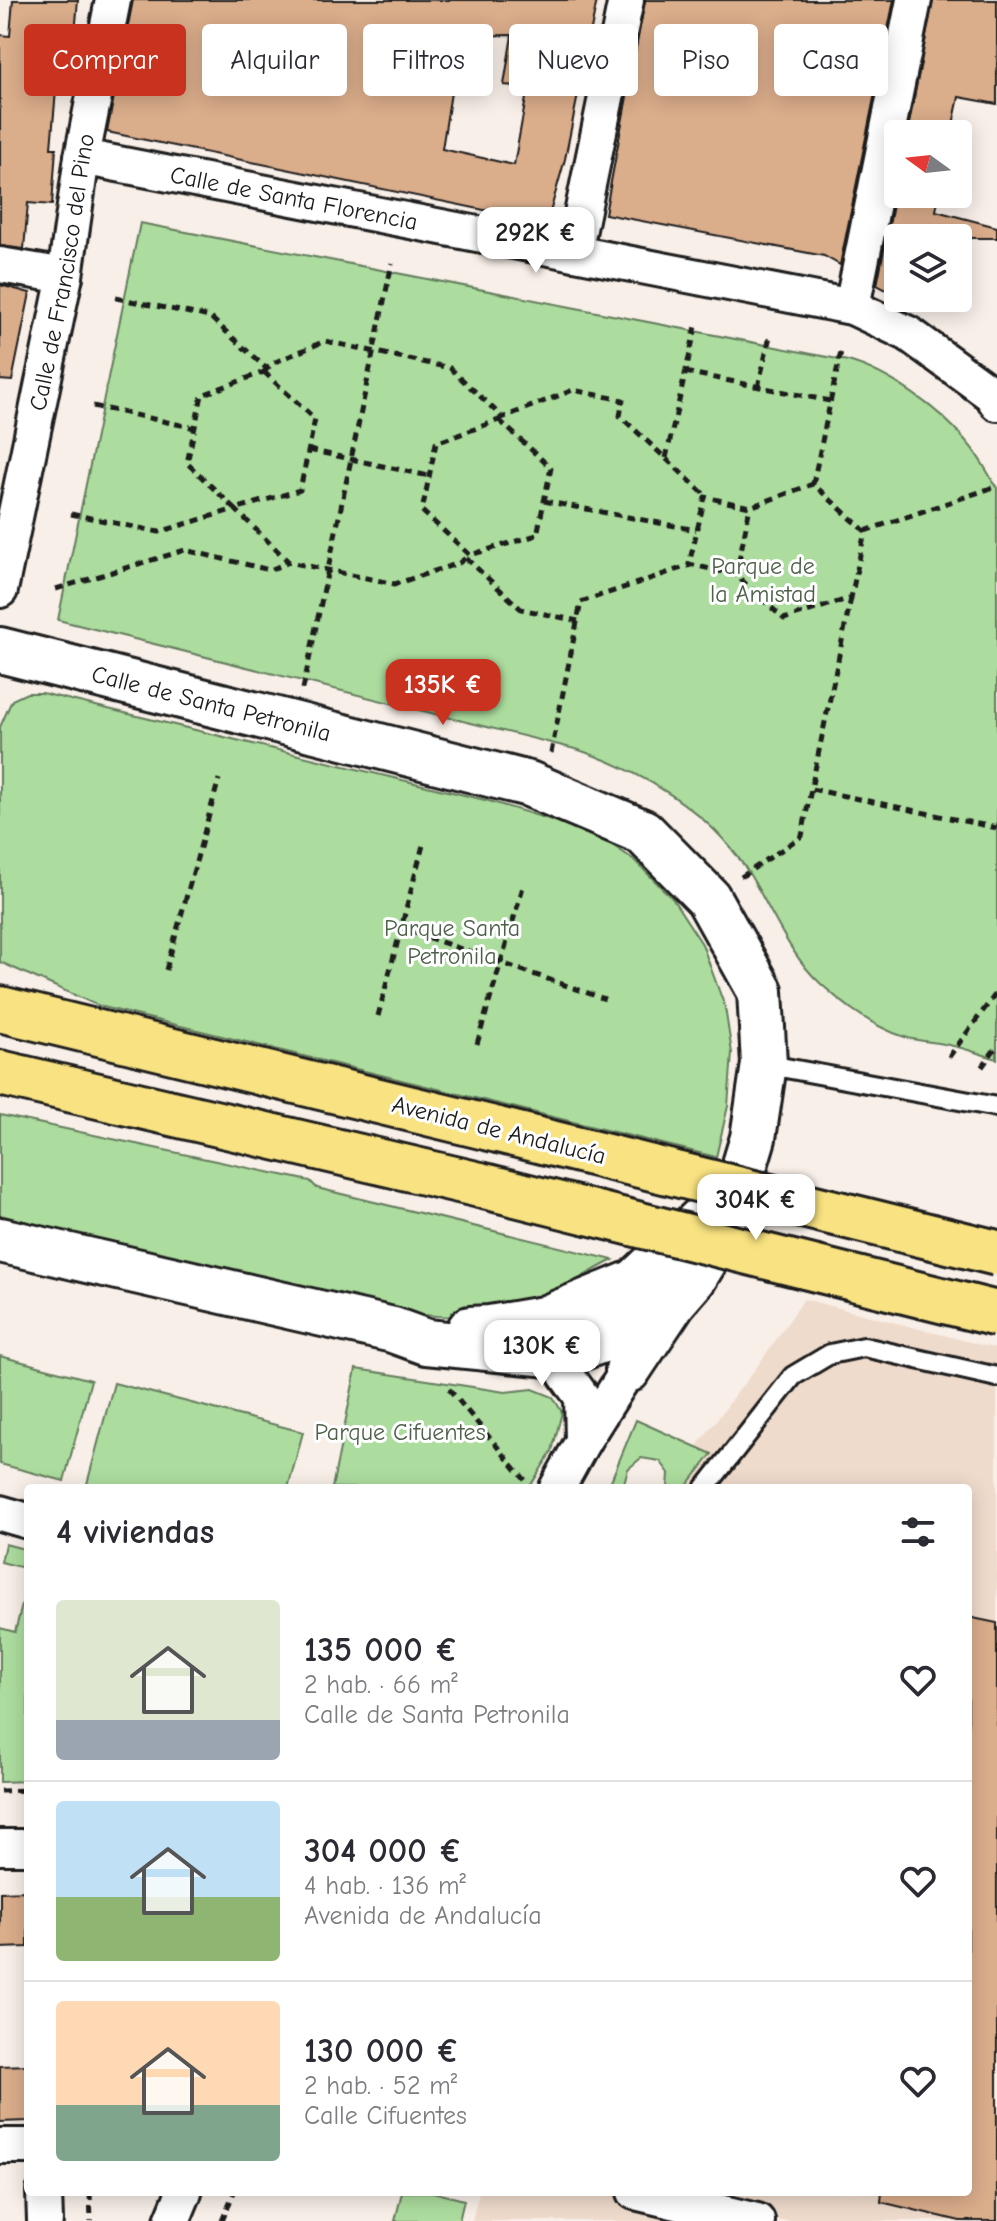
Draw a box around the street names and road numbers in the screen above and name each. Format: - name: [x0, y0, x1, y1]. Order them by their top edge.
- street label: Calle de Francisco del Pino: [23, 131, 100, 413]
- street label: Calle de Santa Florencia: [168, 160, 420, 236]
- street label: Calle de Santa Petronila: [89, 660, 334, 747]
- street label: Avenida de Andalucía: [389, 1090, 609, 1170]

